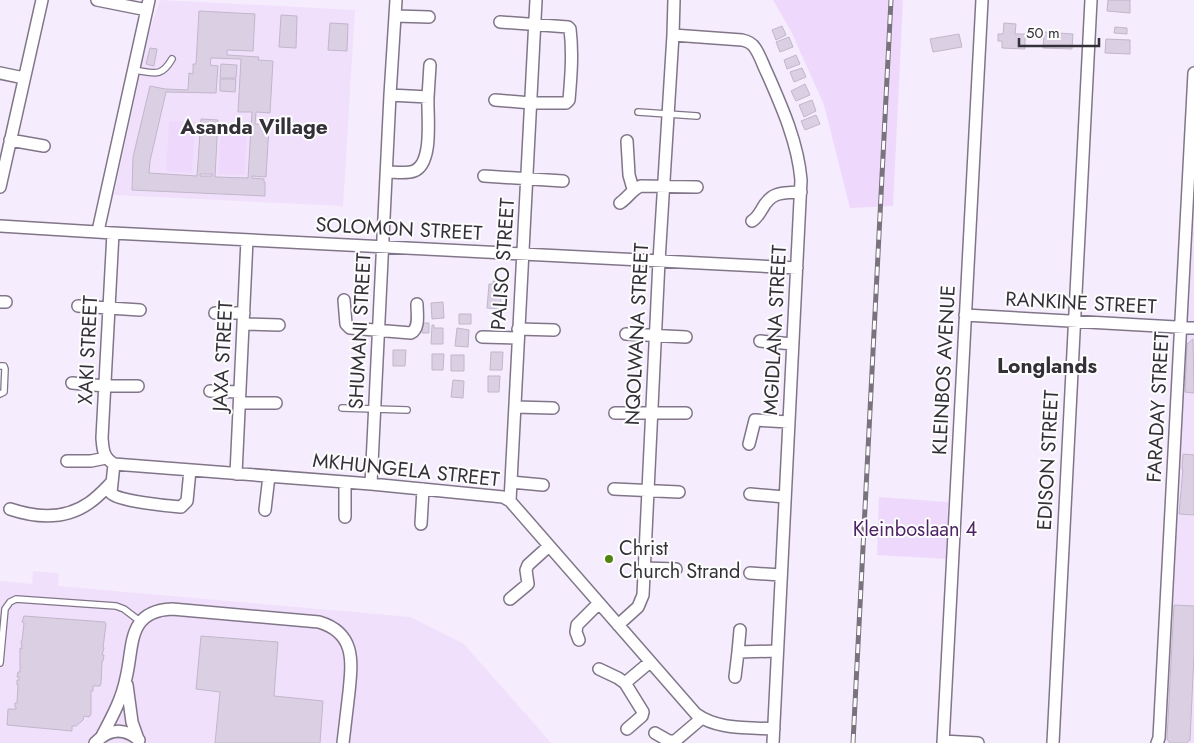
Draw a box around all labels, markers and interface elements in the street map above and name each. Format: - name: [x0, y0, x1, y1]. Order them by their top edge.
- scale bar: [1019, 15, 1099, 47]
- text: 50 m: [1026, 22, 1060, 44]
- district label: Asanda Village: [179, 112, 328, 142]
- street label: PALISO STREET: [484, 196, 522, 331]
- street label: SOLOMON STREET: [315, 210, 484, 248]
- street label: NQOLWANA STREET: [618, 241, 656, 426]
- street label: MGIDLANA STREET: [756, 243, 794, 416]
- street label: SHUMANI STREET: [341, 251, 379, 410]
- street label: KLEINBOS AVENUE: [925, 284, 963, 456]
- street label: RANKINE STREET: [1005, 285, 1158, 321]
- street label: XAKI STREET: [71, 294, 105, 405]
- street label: JAXA STREET: [205, 299, 240, 415]
- street label: FARADAY STREET: [1140, 330, 1176, 483]
- district label: Longlands: [997, 351, 1097, 381]
- street label: EDISON STREET: [1030, 388, 1066, 531]
- street label: MKHUNGELA STREET: [311, 446, 502, 494]
- park label: Kleinboslaan 4: [853, 515, 977, 544]
- place label: Christ Church Strand: [619, 534, 740, 586]
- marker: Christ Church Strand: [603, 553, 615, 565]

